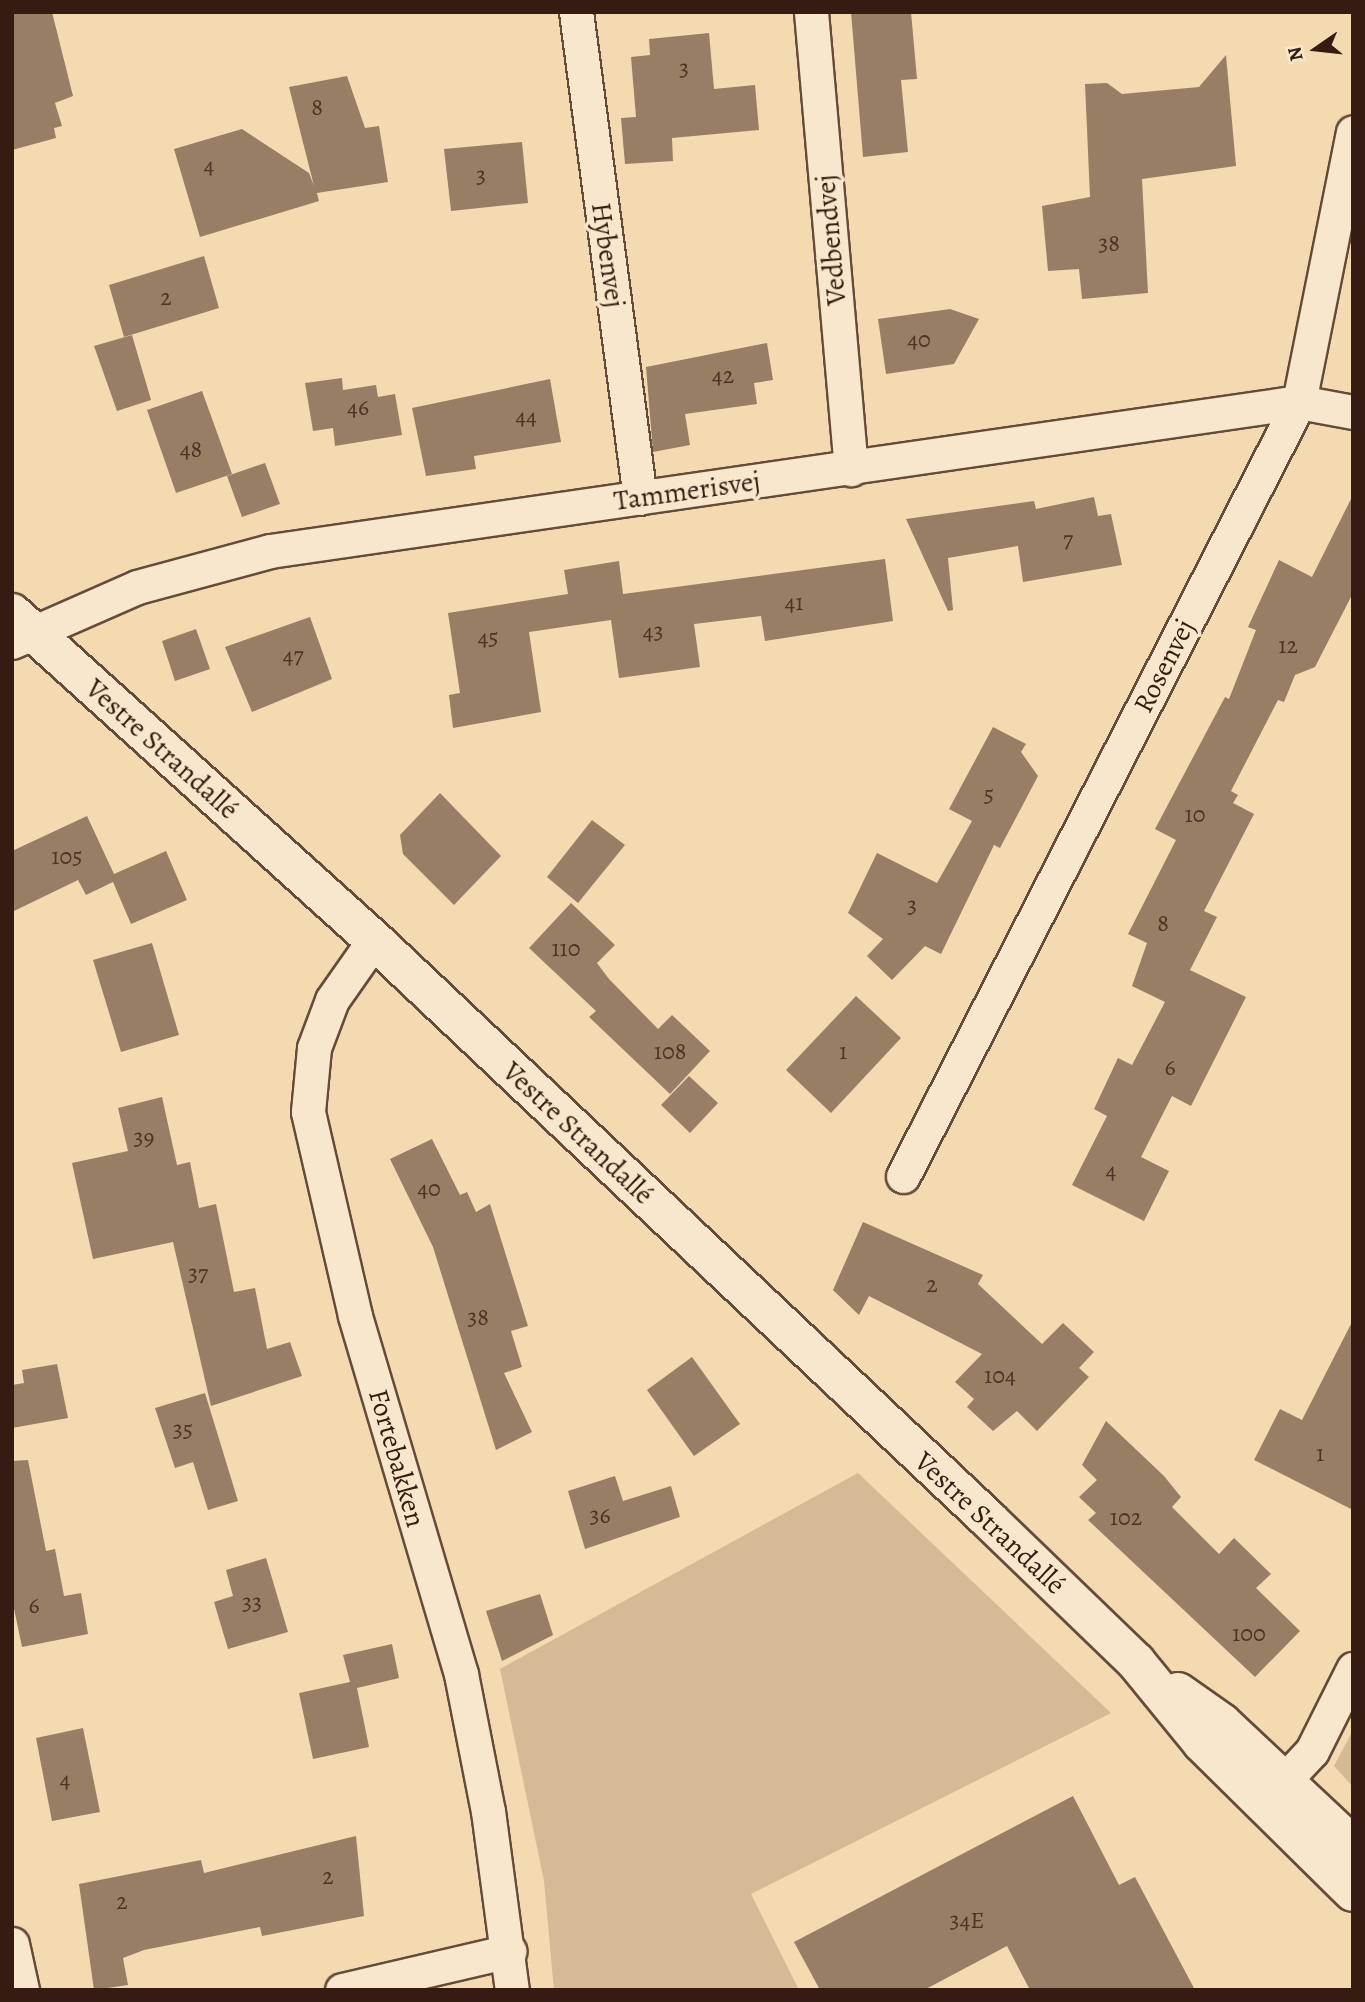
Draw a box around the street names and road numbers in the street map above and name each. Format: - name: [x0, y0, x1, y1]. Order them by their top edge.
- street label: Vedbendvej: [809, 173, 853, 307]
- street label: Hybenvej: [584, 200, 632, 310]
- street label: Tammerisvej: [612, 464, 762, 518]
- street label: Rosenvej: [1126, 614, 1202, 718]
- street label: Vestre Strandallé: [79, 672, 245, 826]
- street label: Vestre Strandallé: [496, 1055, 660, 1211]
- street label: Fortebakken: [361, 1385, 433, 1531]
- street label: Vestre Strandallé: [908, 1445, 1072, 1601]

